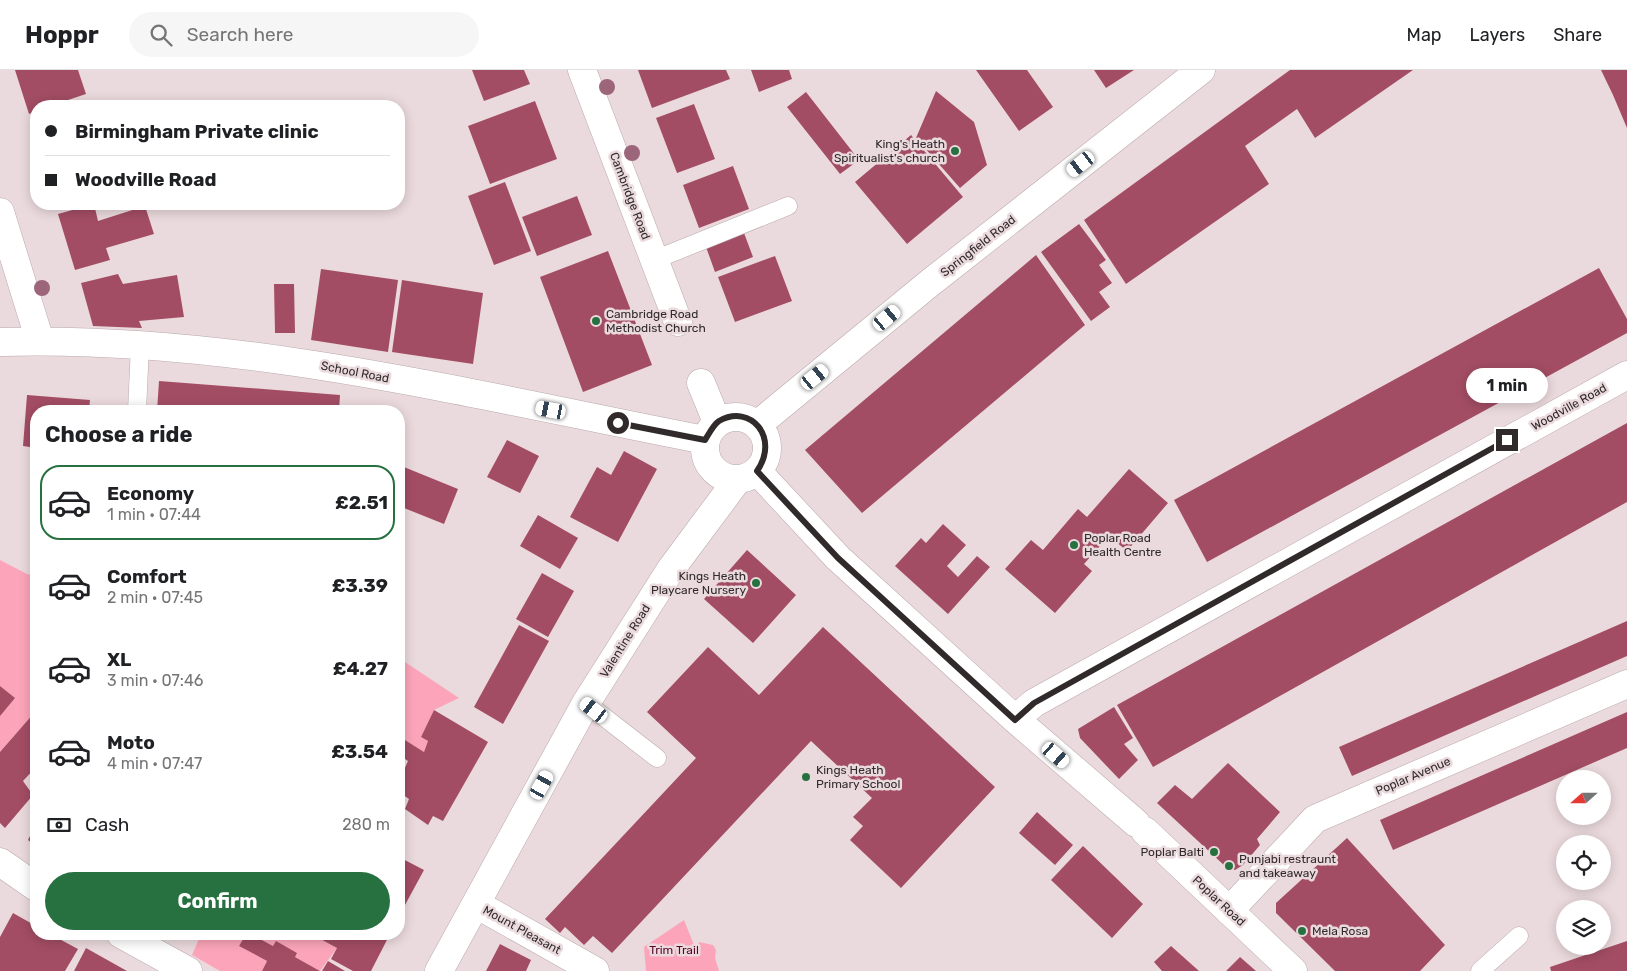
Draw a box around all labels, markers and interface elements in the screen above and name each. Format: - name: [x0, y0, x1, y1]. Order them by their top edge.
- search box: [129, 12, 479, 57]
- text: Hoppr: [25, 21, 99, 49]
- icon: search: [147, 21, 175, 49]
- text: Search here: [187, 23, 293, 46]
- text: Map: [1407, 24, 1442, 46]
- text: Layers: [1470, 24, 1525, 46]
- text: Share: [1553, 24, 1602, 46]
- text: Birmingham Private clinic: [75, 120, 319, 143]
- place label: King's Heath Spiritualist's church: [834, 137, 945, 165]
- marker: King's Heath Spiritualist's church: [949, 145, 961, 157]
- car: [1064, 149, 1097, 179]
- street label: Cambridge Road: [607, 150, 653, 242]
- text: Woodville Road: [75, 168, 216, 191]
- street label: Springfield Road: [938, 212, 1018, 280]
- car: [870, 303, 903, 333]
- place label: Cambridge Road Methodist Church: [606, 307, 706, 335]
- marker: Cambridge Road Methodist Church: [590, 315, 602, 327]
- street label: School Road: [320, 359, 390, 385]
- car: [798, 362, 831, 392]
- callout: 1 min: [1466, 368, 1548, 402]
- text: 1 min: [1487, 376, 1527, 395]
- street label: Woodville Road: [1529, 381, 1609, 433]
- car: [534, 400, 567, 420]
- route start: [607, 412, 629, 434]
- text: Choose a ride: [45, 421, 192, 448]
- route end: [1496, 429, 1518, 451]
- icon: car: [47, 480, 92, 525]
- text: Economy: [107, 482, 194, 505]
- text: £2.51: [335, 491, 388, 514]
- text: 1 min · 07:44: [107, 505, 201, 524]
- place label: Poplar Road Health Centre: [1084, 531, 1162, 559]
- marker: Poplar Road Health Centre: [1068, 539, 1080, 551]
- icon: car: [47, 563, 92, 608]
- text: Comfort: [107, 565, 187, 588]
- place label: Kings Heath Playcare Nursery: [651, 569, 746, 597]
- text: £3.39: [332, 574, 388, 597]
- marker: Kings Heath Playcare Nursery: [750, 577, 762, 589]
- text: 2 min · 07:45: [107, 588, 203, 607]
- street label: Valentine Road: [597, 602, 653, 680]
- icon: car: [47, 646, 92, 691]
- text: XL: [107, 648, 131, 671]
- text: £4.27: [333, 657, 388, 680]
- text: 3 min · 07:46: [107, 671, 204, 690]
- car: [577, 695, 610, 725]
- icon: car: [47, 729, 92, 774]
- text: Moto: [107, 731, 155, 754]
- car: [1039, 739, 1072, 771]
- text: £3.54: [331, 740, 388, 763]
- text: 4 min · 07:47: [107, 754, 202, 773]
- street label: Poplar Avenue: [1373, 754, 1453, 798]
- place label: Kings Heath Primary School: [816, 763, 900, 791]
- car: [528, 768, 555, 802]
- north arrow: [1556, 770, 1611, 825]
- map controls: [1556, 770, 1611, 955]
- marker: Kings Heath Primary School: [800, 771, 812, 783]
- icon: cash: [45, 811, 73, 839]
- text: Cash: [85, 813, 129, 836]
- text: 280 m: [342, 815, 390, 834]
- button: locate: [1556, 835, 1611, 890]
- place label: Poplar Balti: [1140, 845, 1204, 859]
- marker: Poplar Balti: [1208, 846, 1220, 858]
- place label: Punjabi restraunt and takeaway: [1239, 852, 1336, 880]
- marker: Punjabi restraunt and takeaway: [1223, 860, 1235, 872]
- button: Confirm: [45, 872, 390, 930]
- street label: Poplar Road: [1190, 873, 1248, 929]
- button: layers: [1556, 900, 1611, 955]
- street label: Mount Pleasant: [481, 903, 564, 957]
- place label: Mela Rosa: [1312, 924, 1368, 938]
- marker: Mela Rosa: [1296, 925, 1308, 937]
- park label: Trim Trail: [649, 943, 699, 957]

